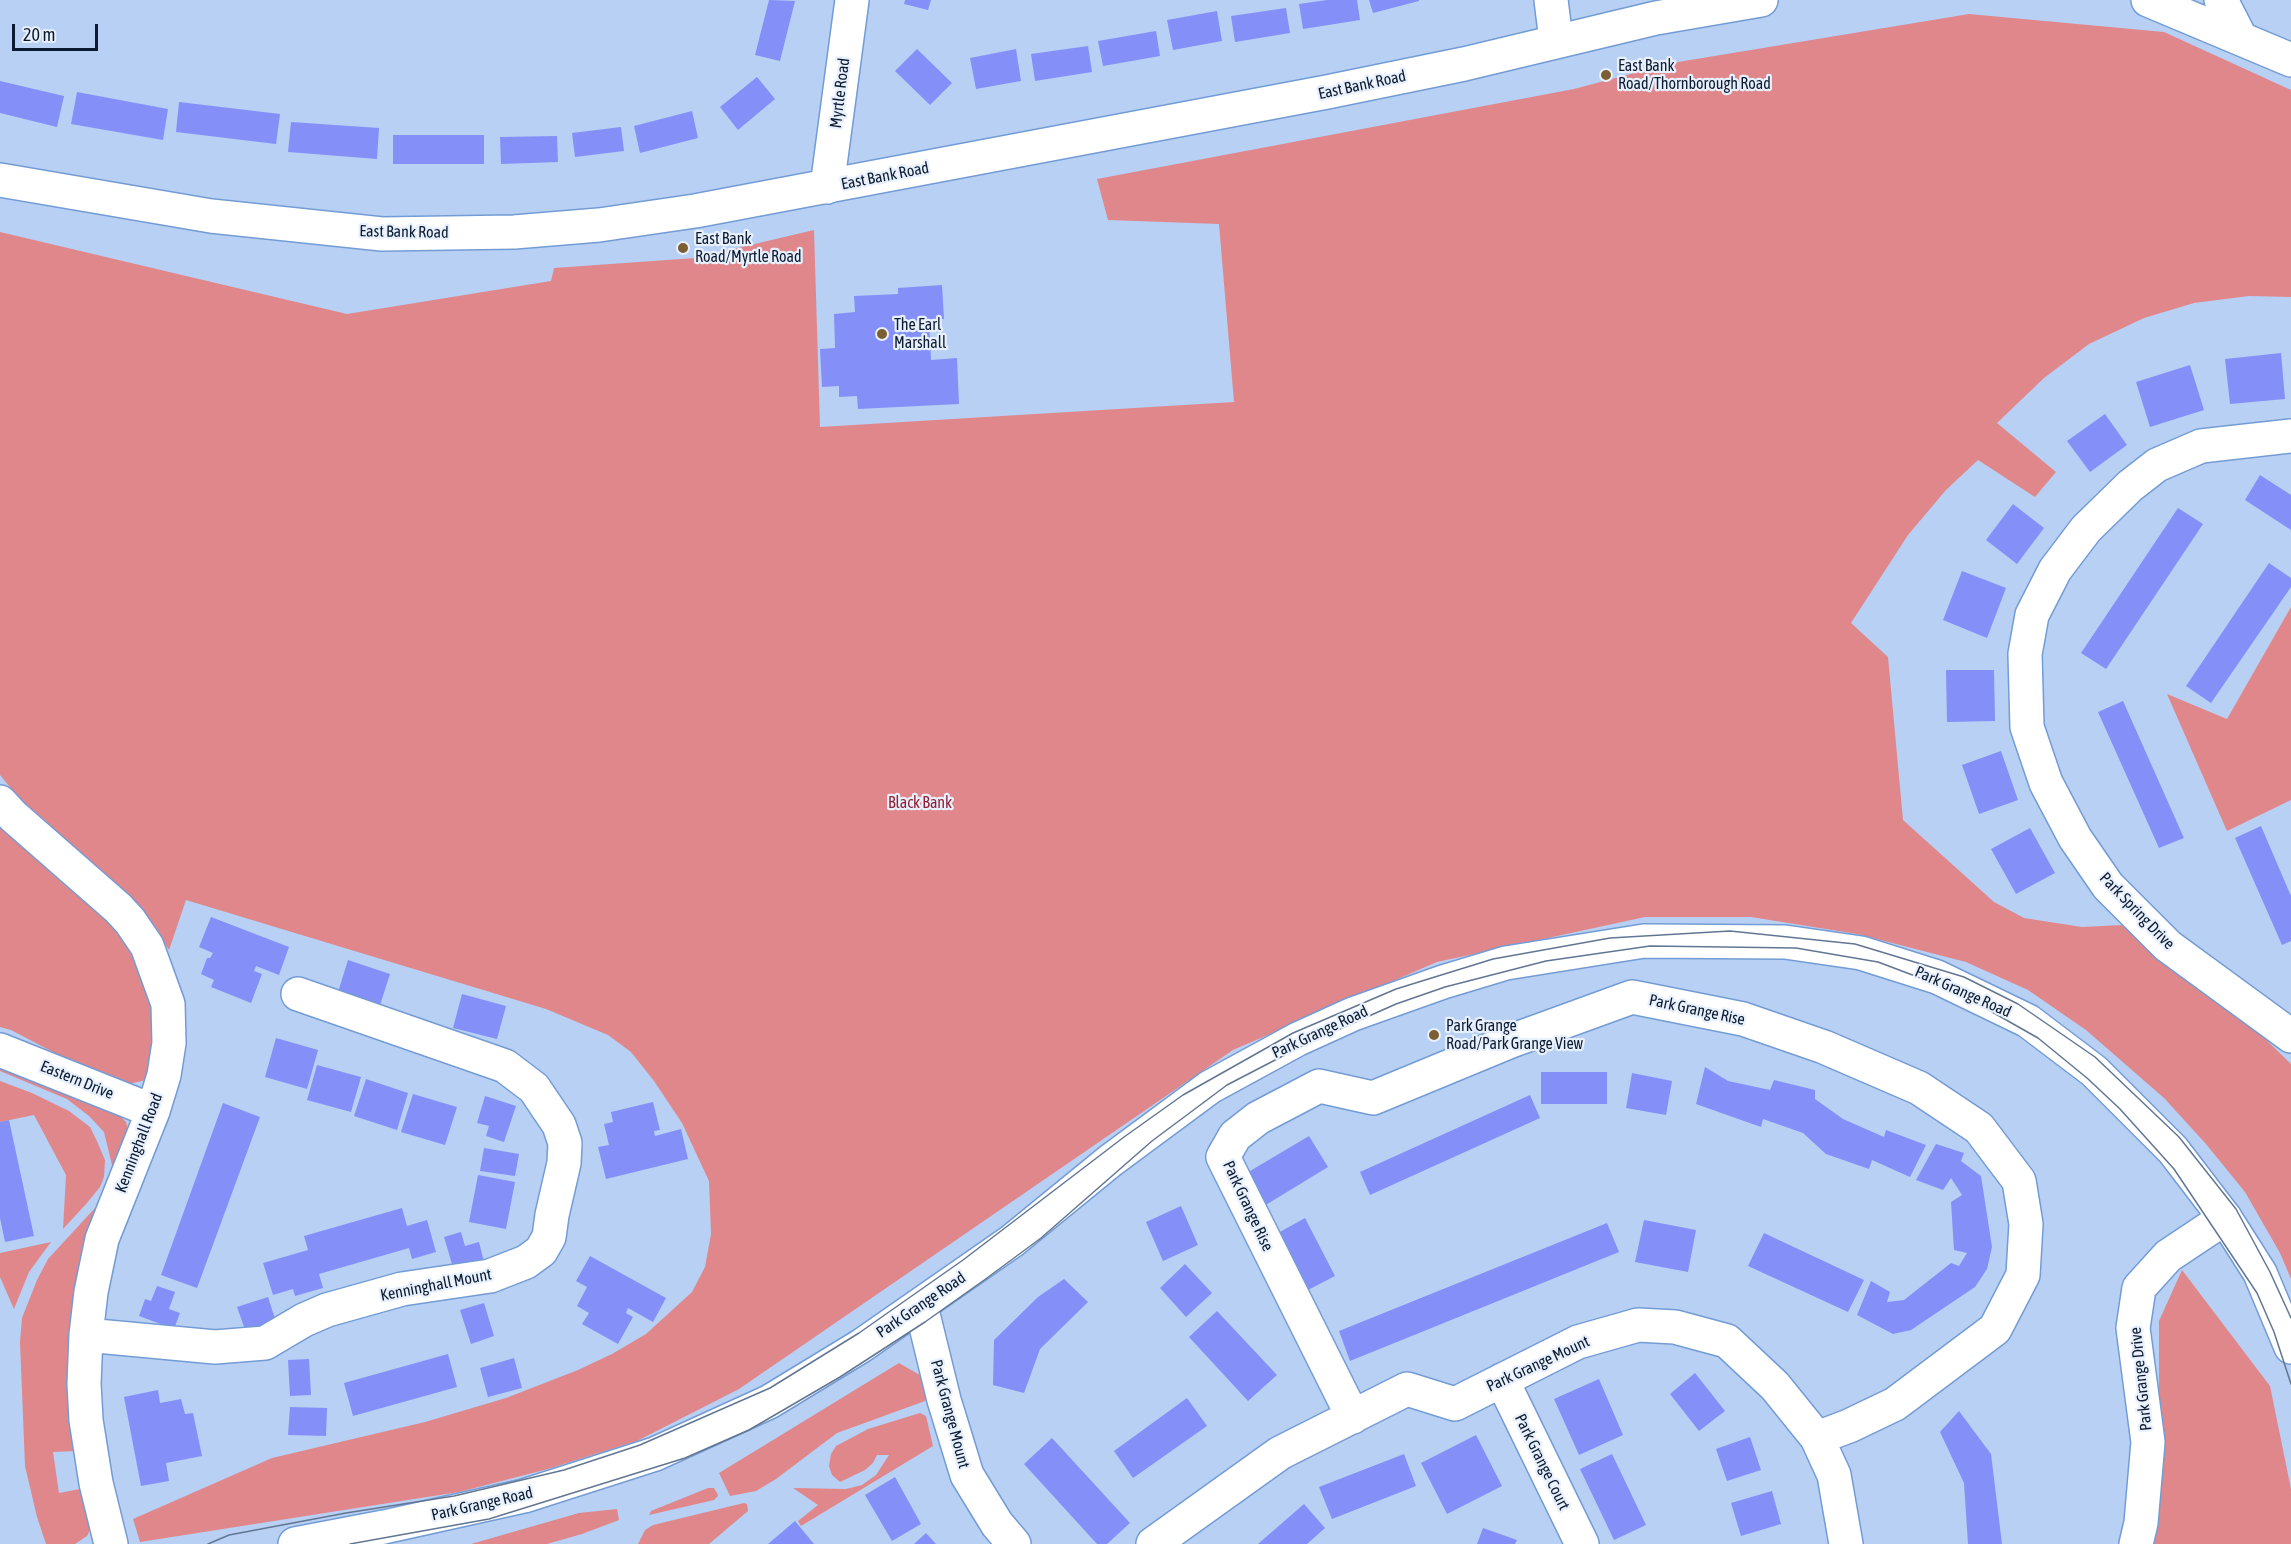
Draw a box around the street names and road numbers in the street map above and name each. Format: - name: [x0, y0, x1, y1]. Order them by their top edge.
- street label: Myrtle Road: [826, 57, 854, 129]
- street label: East Bank Road: [1316, 66, 1408, 104]
- street label: East Bank Road: [839, 158, 931, 194]
- street label: East Bank Road: [359, 222, 449, 242]
- street label: Park Spring Drive: [2096, 869, 2178, 953]
- street label: Park Grange Road: [1912, 962, 2014, 1022]
- street label: Park Grange Rise: [1647, 990, 1747, 1030]
- street label: Park Grange Road: [1269, 1001, 1371, 1063]
- street label: Eastern Drive: [38, 1057, 116, 1103]
- street label: Kenninghall Road: [111, 1091, 167, 1195]
- street label: Park Grange Rise: [1219, 1158, 1277, 1254]
- street label: Kenninghall Mount: [379, 1265, 493, 1305]
- street label: Park Grange Road: [873, 1268, 969, 1342]
- street label: Park Grange Drive: [2126, 1326, 2156, 1432]
- street label: Park Grange Mount: [1483, 1332, 1593, 1396]
- street label: Park Grange Mount: [926, 1358, 974, 1470]
- street label: Park Grange Court: [1510, 1411, 1574, 1513]
- street label: Park Grange Road: [429, 1483, 535, 1525]

